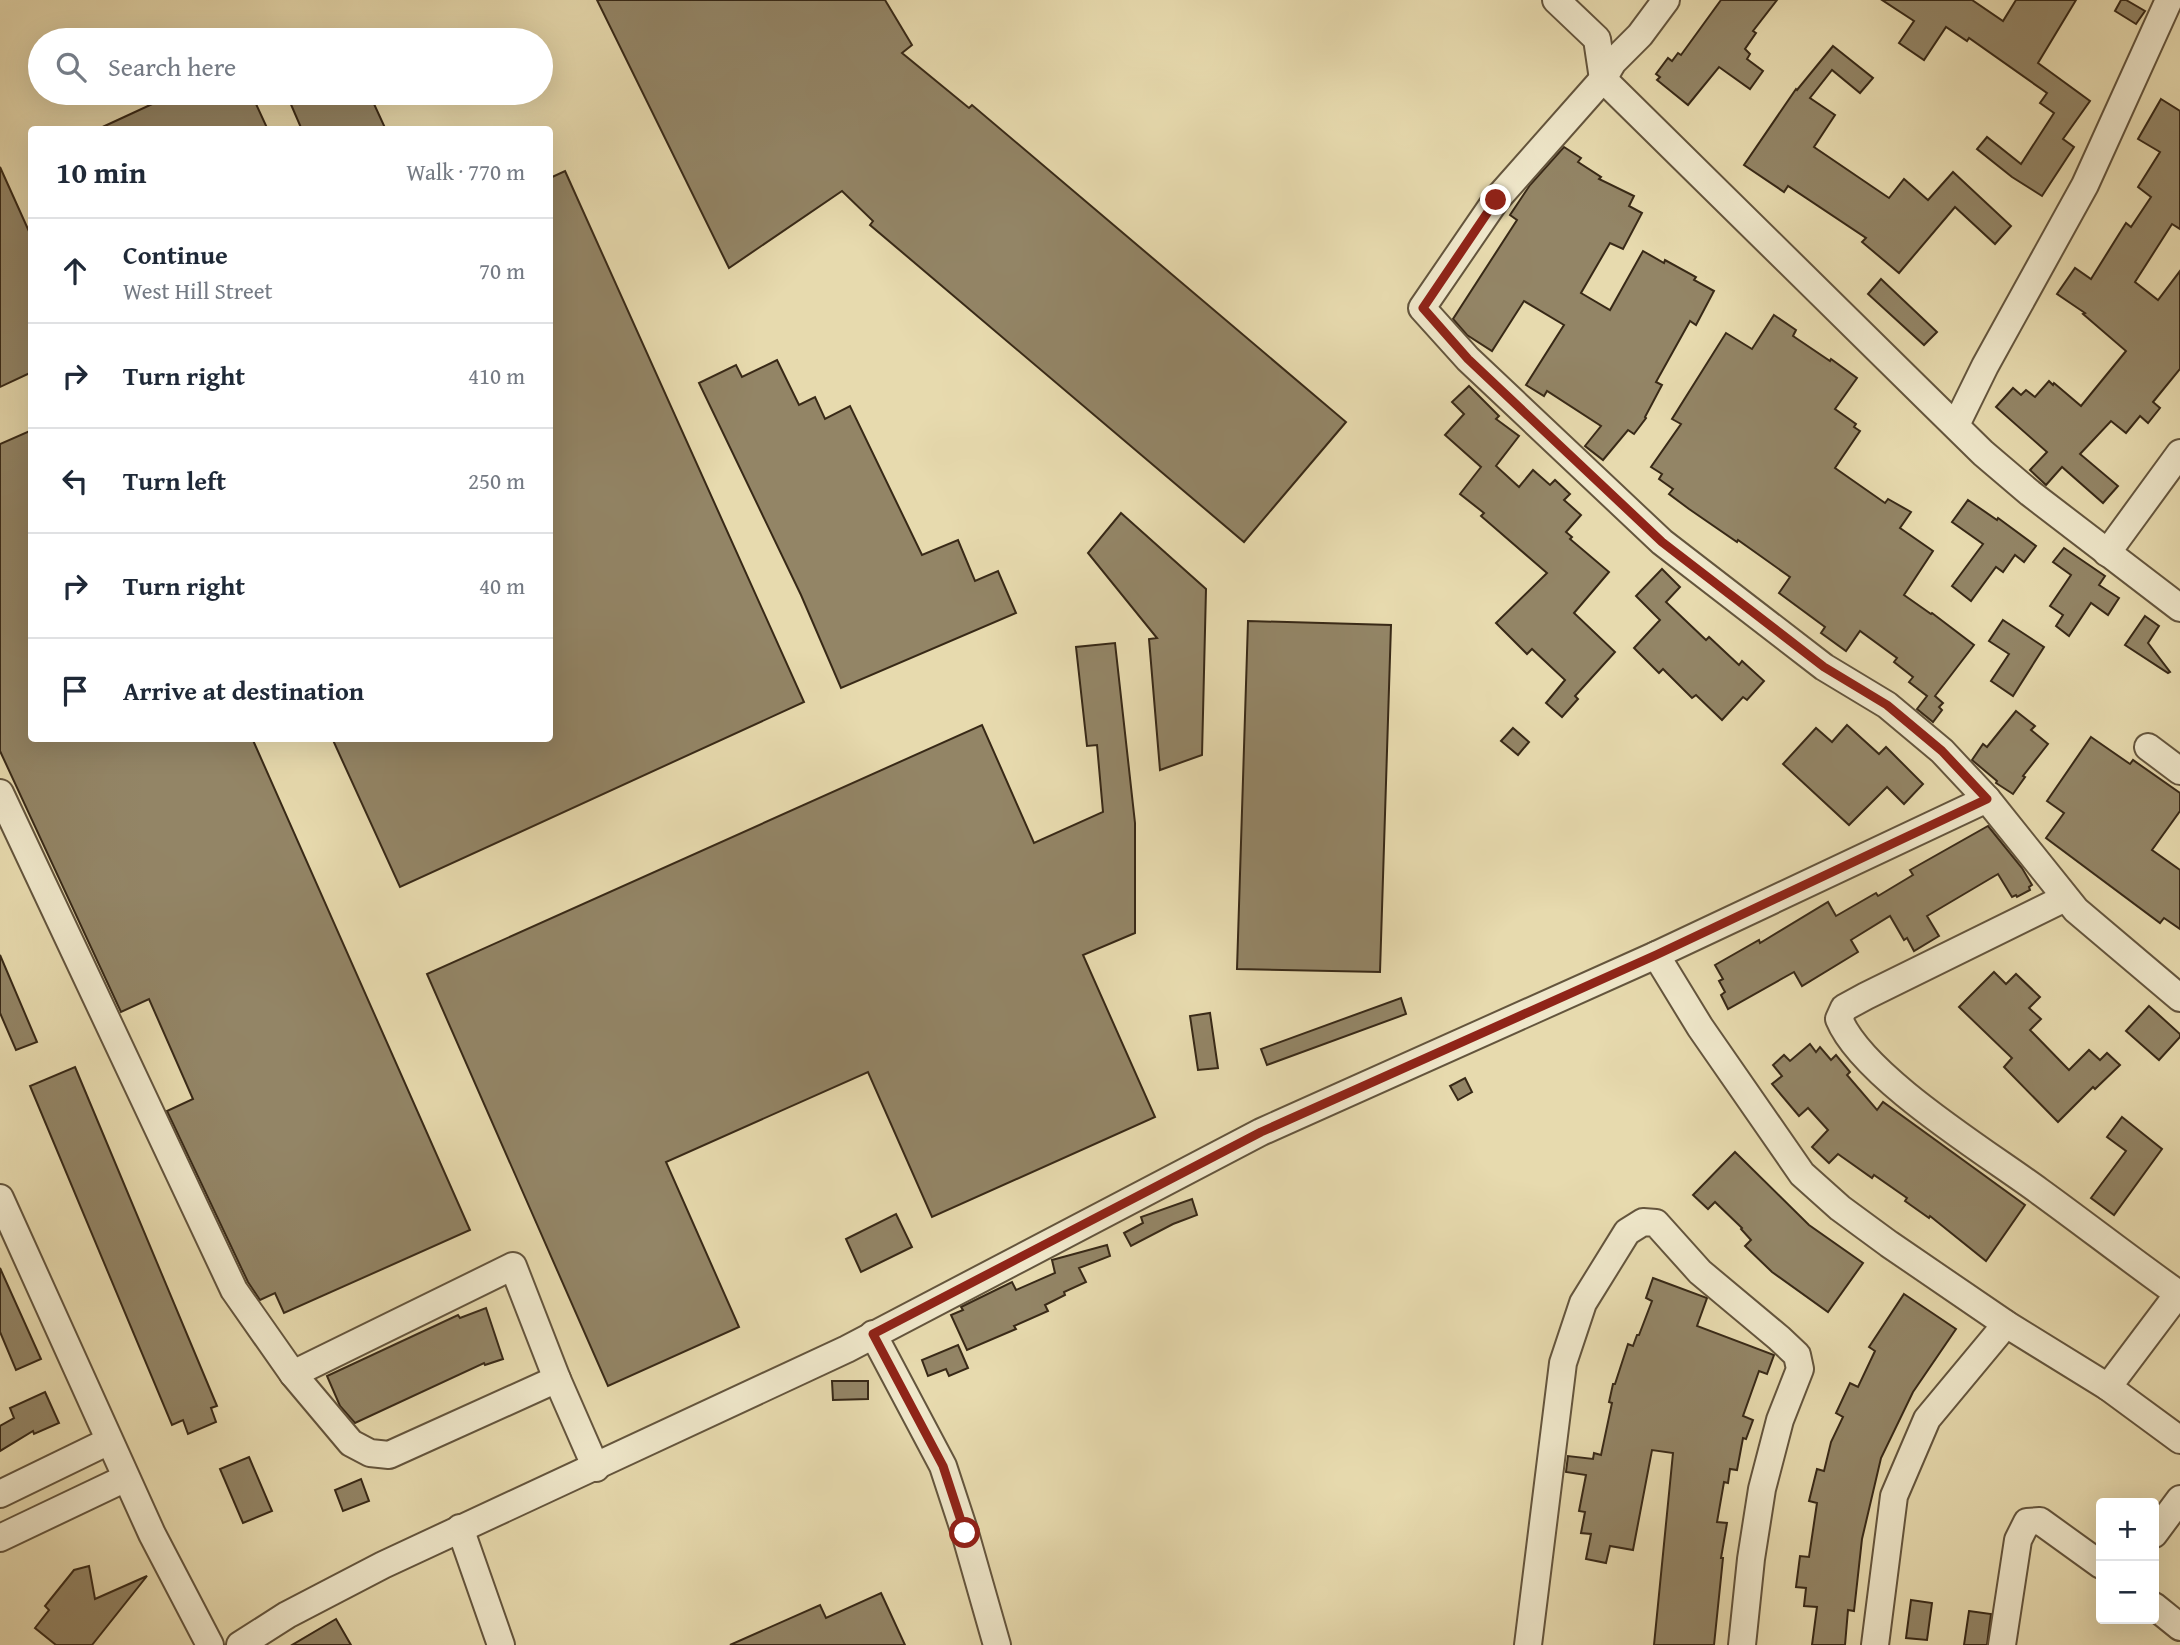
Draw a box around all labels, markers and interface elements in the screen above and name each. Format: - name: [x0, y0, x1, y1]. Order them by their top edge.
- search box: [28, 28, 553, 105]
- text: Search here: [108, 47, 236, 86]
- icon: search: [52, 48, 90, 86]
- text: 10 min: [56, 150, 146, 194]
- text: Walk · 770 m: [406, 155, 525, 188]
- route end: [1480, 184, 1511, 215]
- text: Continue: [123, 235, 228, 274]
- icon: ahead: [56, 252, 94, 290]
- text: 70 m: [479, 254, 525, 287]
- text: West Hill Street: [123, 274, 273, 307]
- text: Turn right: [123, 356, 245, 395]
- icon: right: [56, 357, 94, 395]
- text: 410 m: [468, 359, 525, 392]
- text: Turn left: [123, 461, 226, 500]
- icon: left: [56, 462, 94, 500]
- text: 250 m: [468, 464, 525, 497]
- text: Turn right: [123, 566, 245, 605]
- icon: right: [56, 567, 94, 605]
- text: 40 m: [479, 569, 525, 602]
- text: Arrive at destination: [123, 671, 364, 710]
- icon: arrive: [56, 672, 94, 710]
- map controls: [2096, 1498, 2159, 1624]
- button: +: [2096, 1498, 2159, 1561]
- route start: [949, 1517, 980, 1548]
- button: −: [2096, 1561, 2159, 1624]

